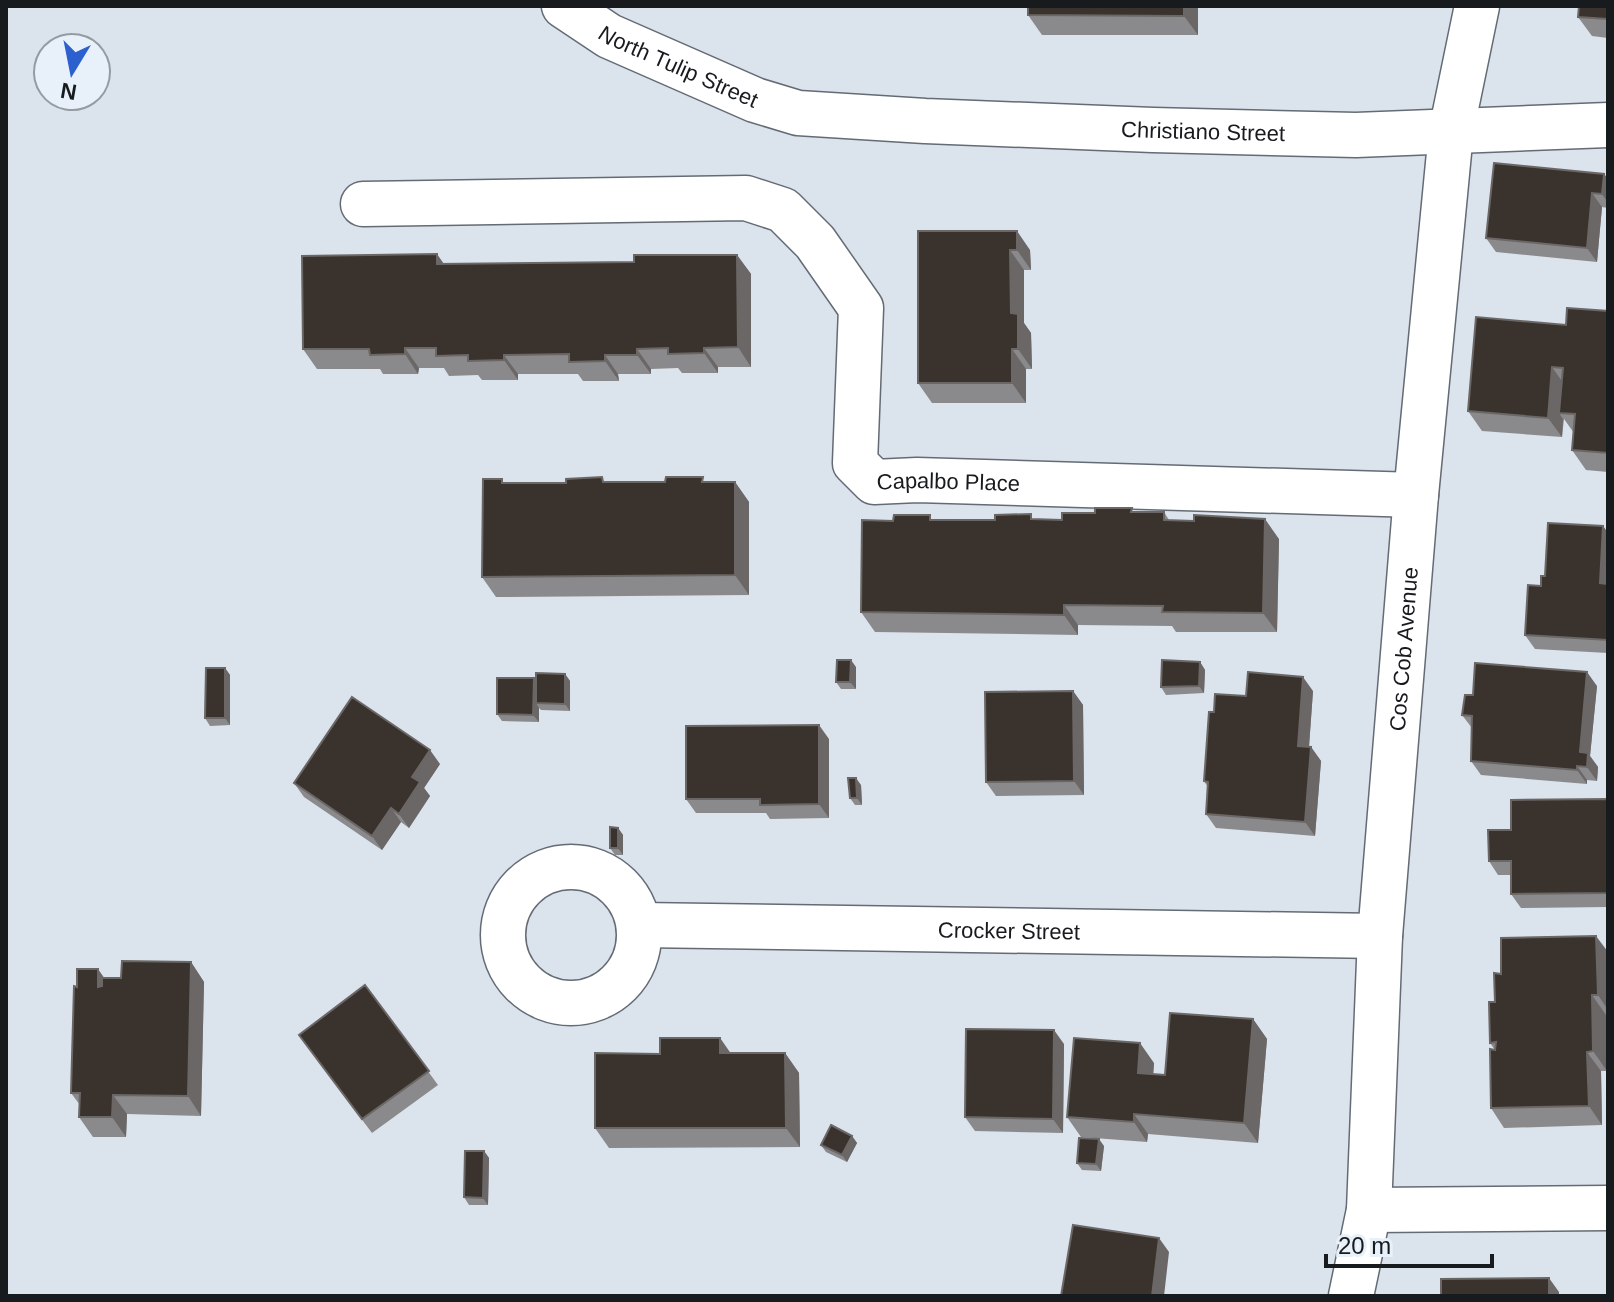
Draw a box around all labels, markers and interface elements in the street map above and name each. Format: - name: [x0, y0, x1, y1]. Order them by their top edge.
- street label: North Tulip Street: [594, 21, 762, 113]
- north arrow: [32, 32, 112, 112]
- text: N: [59, 78, 79, 105]
- street label: Christiano Street: [1121, 117, 1285, 146]
- street label: Capalbo Place: [876, 468, 1020, 496]
- street label: Cos Cob Avenue: [1385, 566, 1423, 732]
- street label: Crocker Street: [938, 917, 1080, 945]
- scale bar: [1326, 1218, 1492, 1268]
- text: 20 m: [1338, 1232, 1391, 1259]

